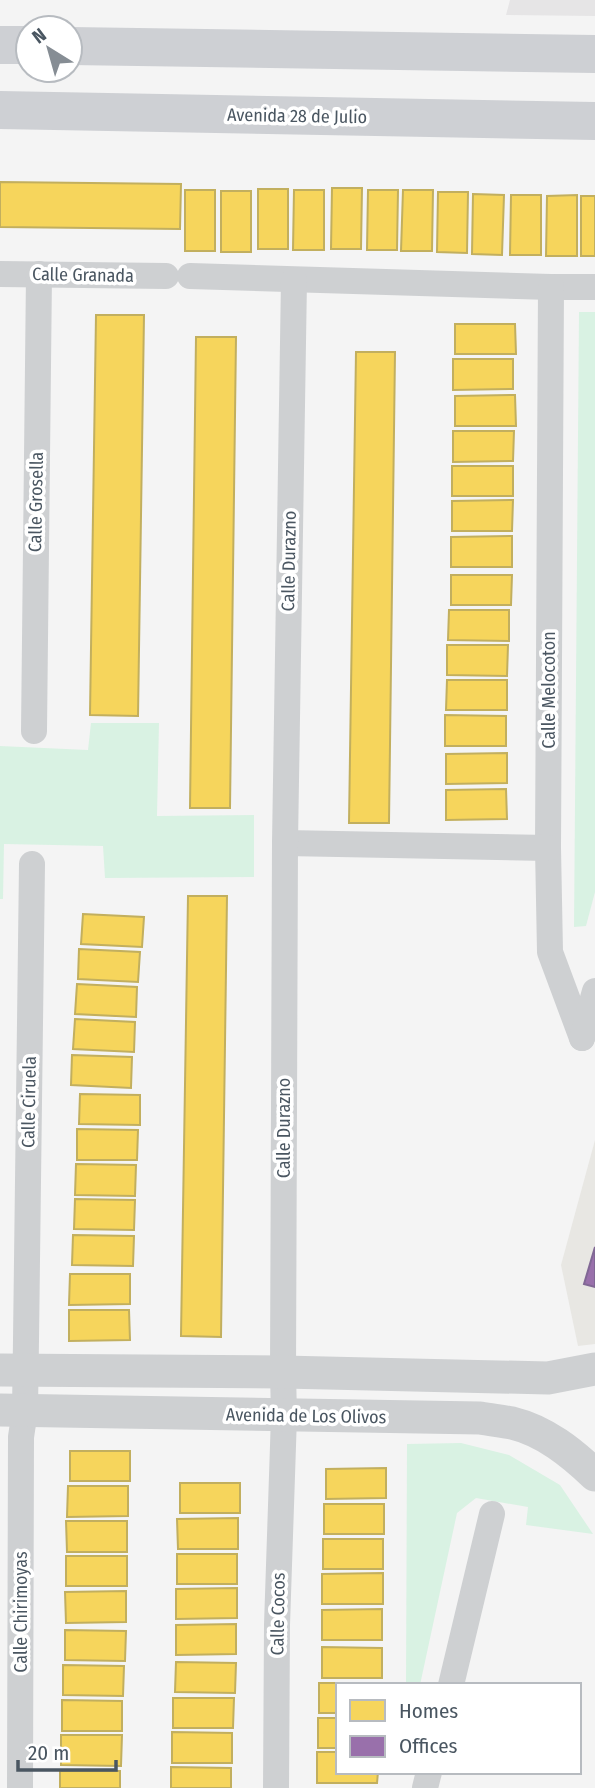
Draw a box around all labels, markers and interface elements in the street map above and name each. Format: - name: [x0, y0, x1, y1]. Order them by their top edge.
- north arrow: [14, 14, 84, 84]
- text: N: [28, 23, 51, 48]
- street label: Avenida 28 de Julio: [227, 104, 367, 128]
- street label: Calle Granada: [32, 263, 134, 287]
- street label: Calle Grosella: [24, 451, 48, 552]
- street label: Calle Durazno: [277, 511, 301, 611]
- street label: Calle Melocoton: [538, 631, 560, 749]
- street label: Calle Ciruela: [17, 1056, 41, 1148]
- street label: Calle Durazno: [273, 1078, 295, 1178]
- street label: Avenida de Los Olivos: [226, 1404, 387, 1428]
- street label: Calle Chirimoyas: [10, 1551, 32, 1673]
- street label: Calle Cocos: [266, 1572, 290, 1656]
- legend: [336, 1683, 581, 1774]
- text: Homes: [399, 1698, 458, 1724]
- scale bar: [18, 1728, 116, 1772]
- text: Offices: [399, 1733, 458, 1759]
- text: 20 m: [28, 1740, 69, 1766]

